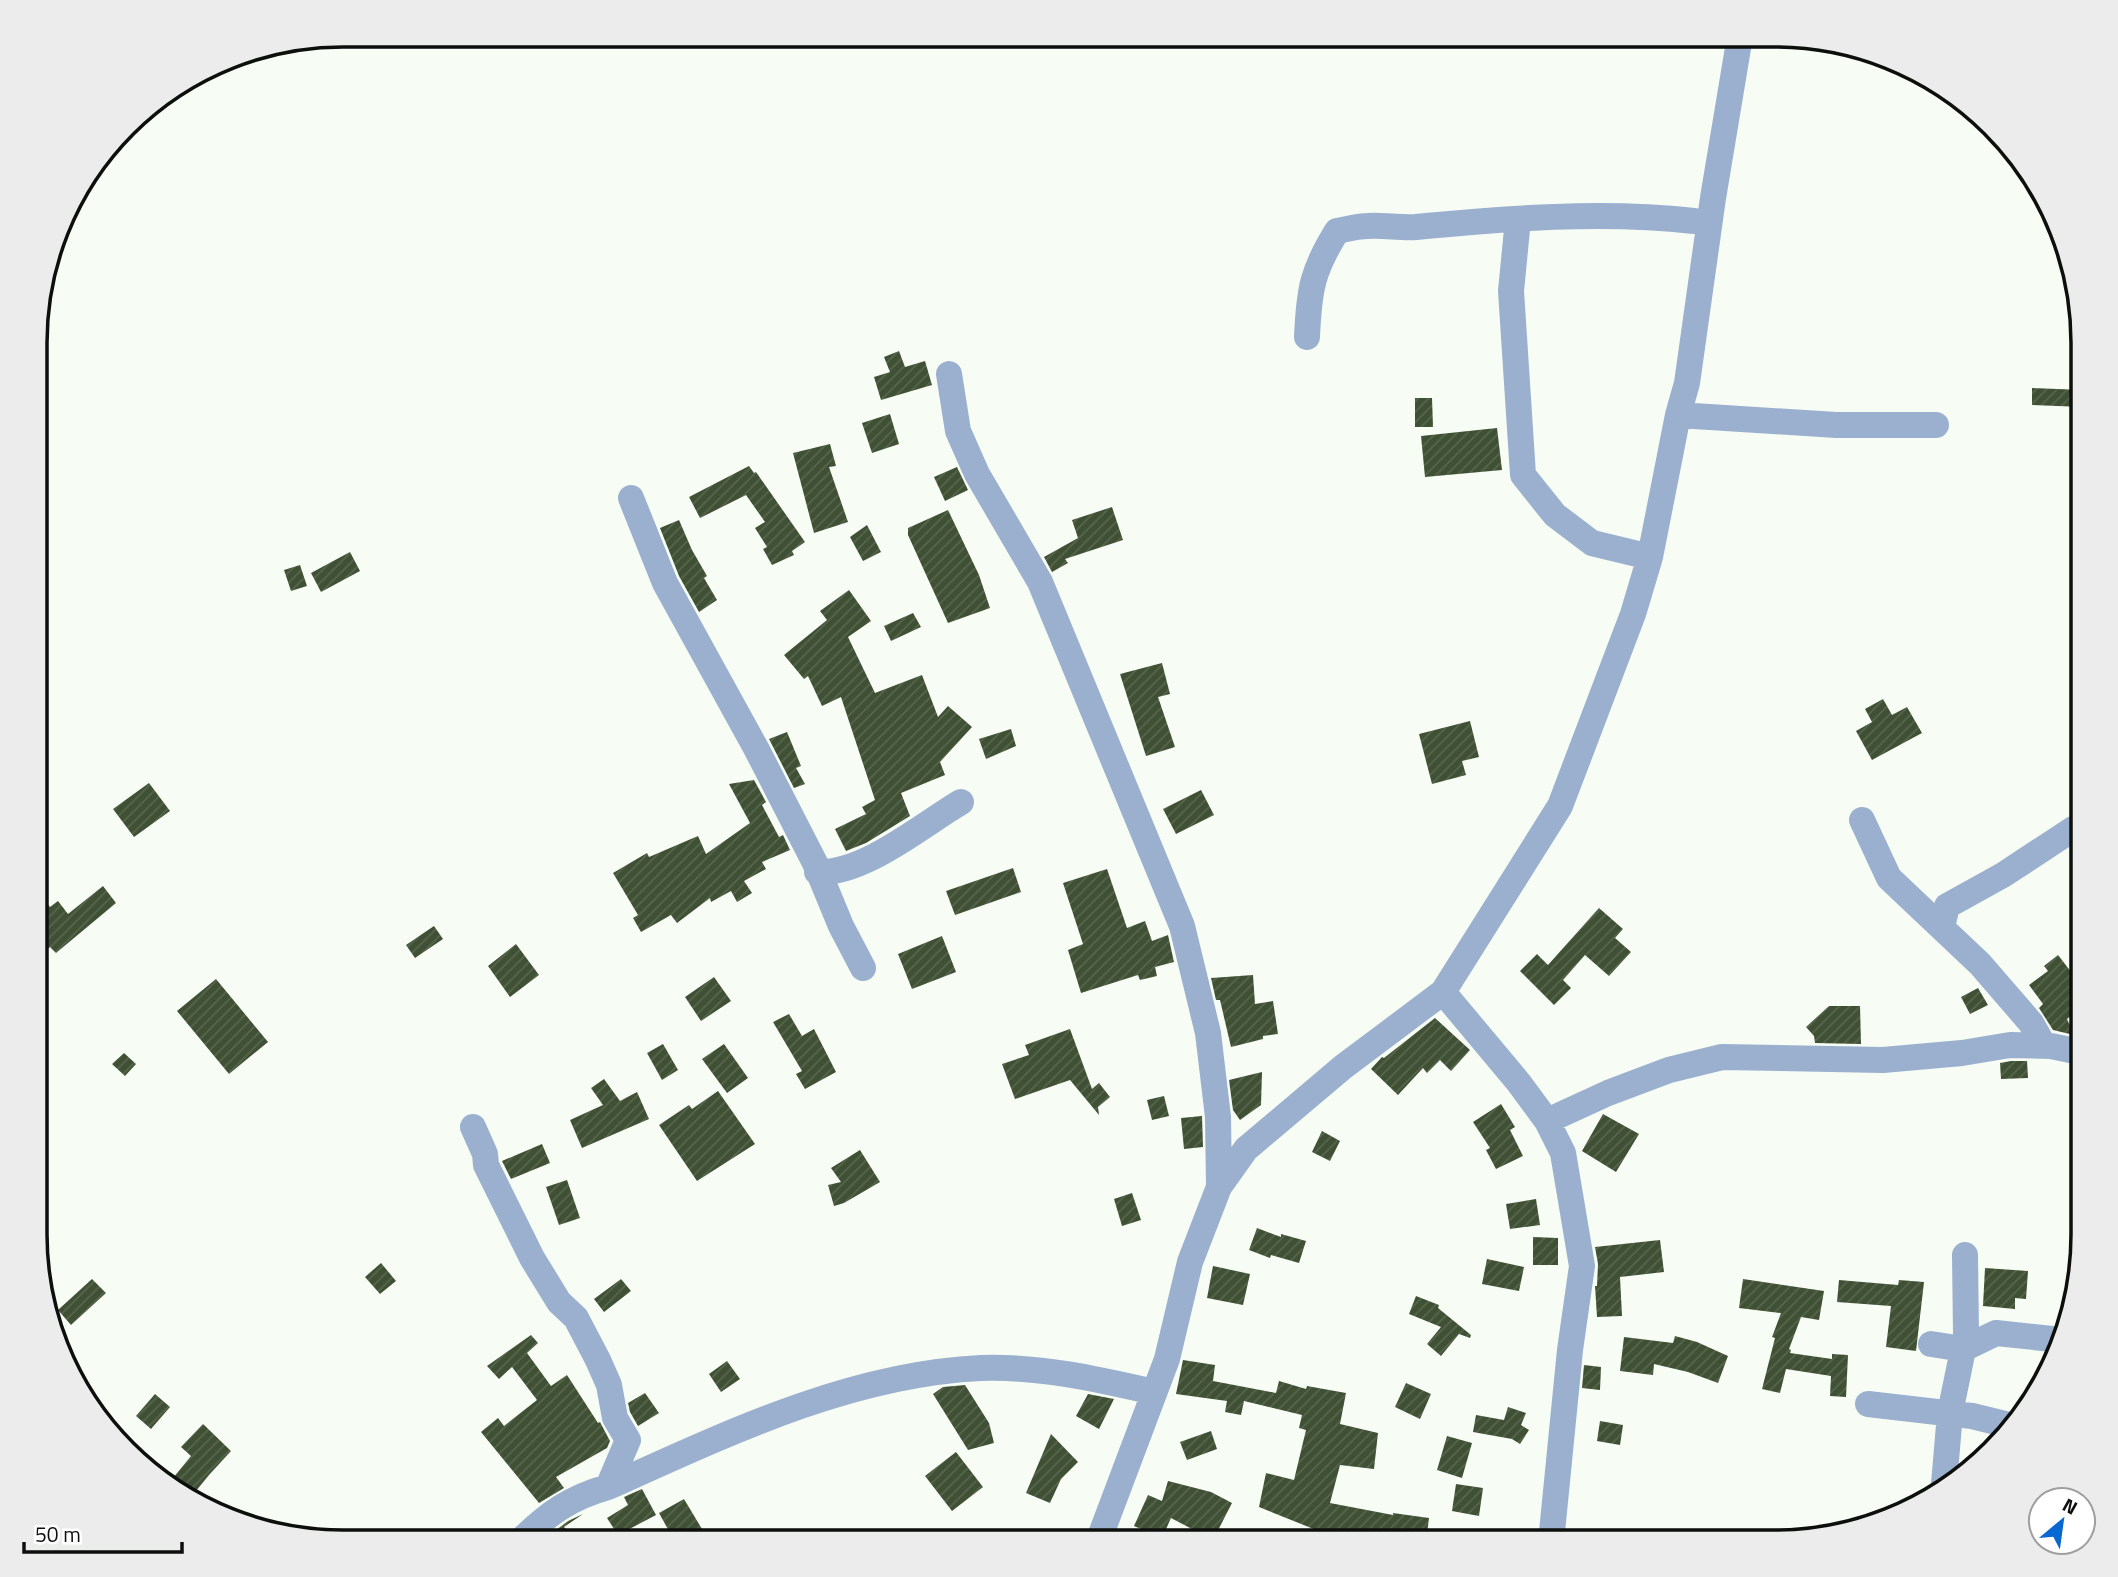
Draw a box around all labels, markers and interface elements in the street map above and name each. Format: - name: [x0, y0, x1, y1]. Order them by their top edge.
- north arrow: [2027, 1486, 2097, 1556]
- text: N: [2058, 1490, 2083, 1522]
- scale bar: [24, 1510, 182, 1554]
- text: 50 m: [35, 1518, 81, 1550]

